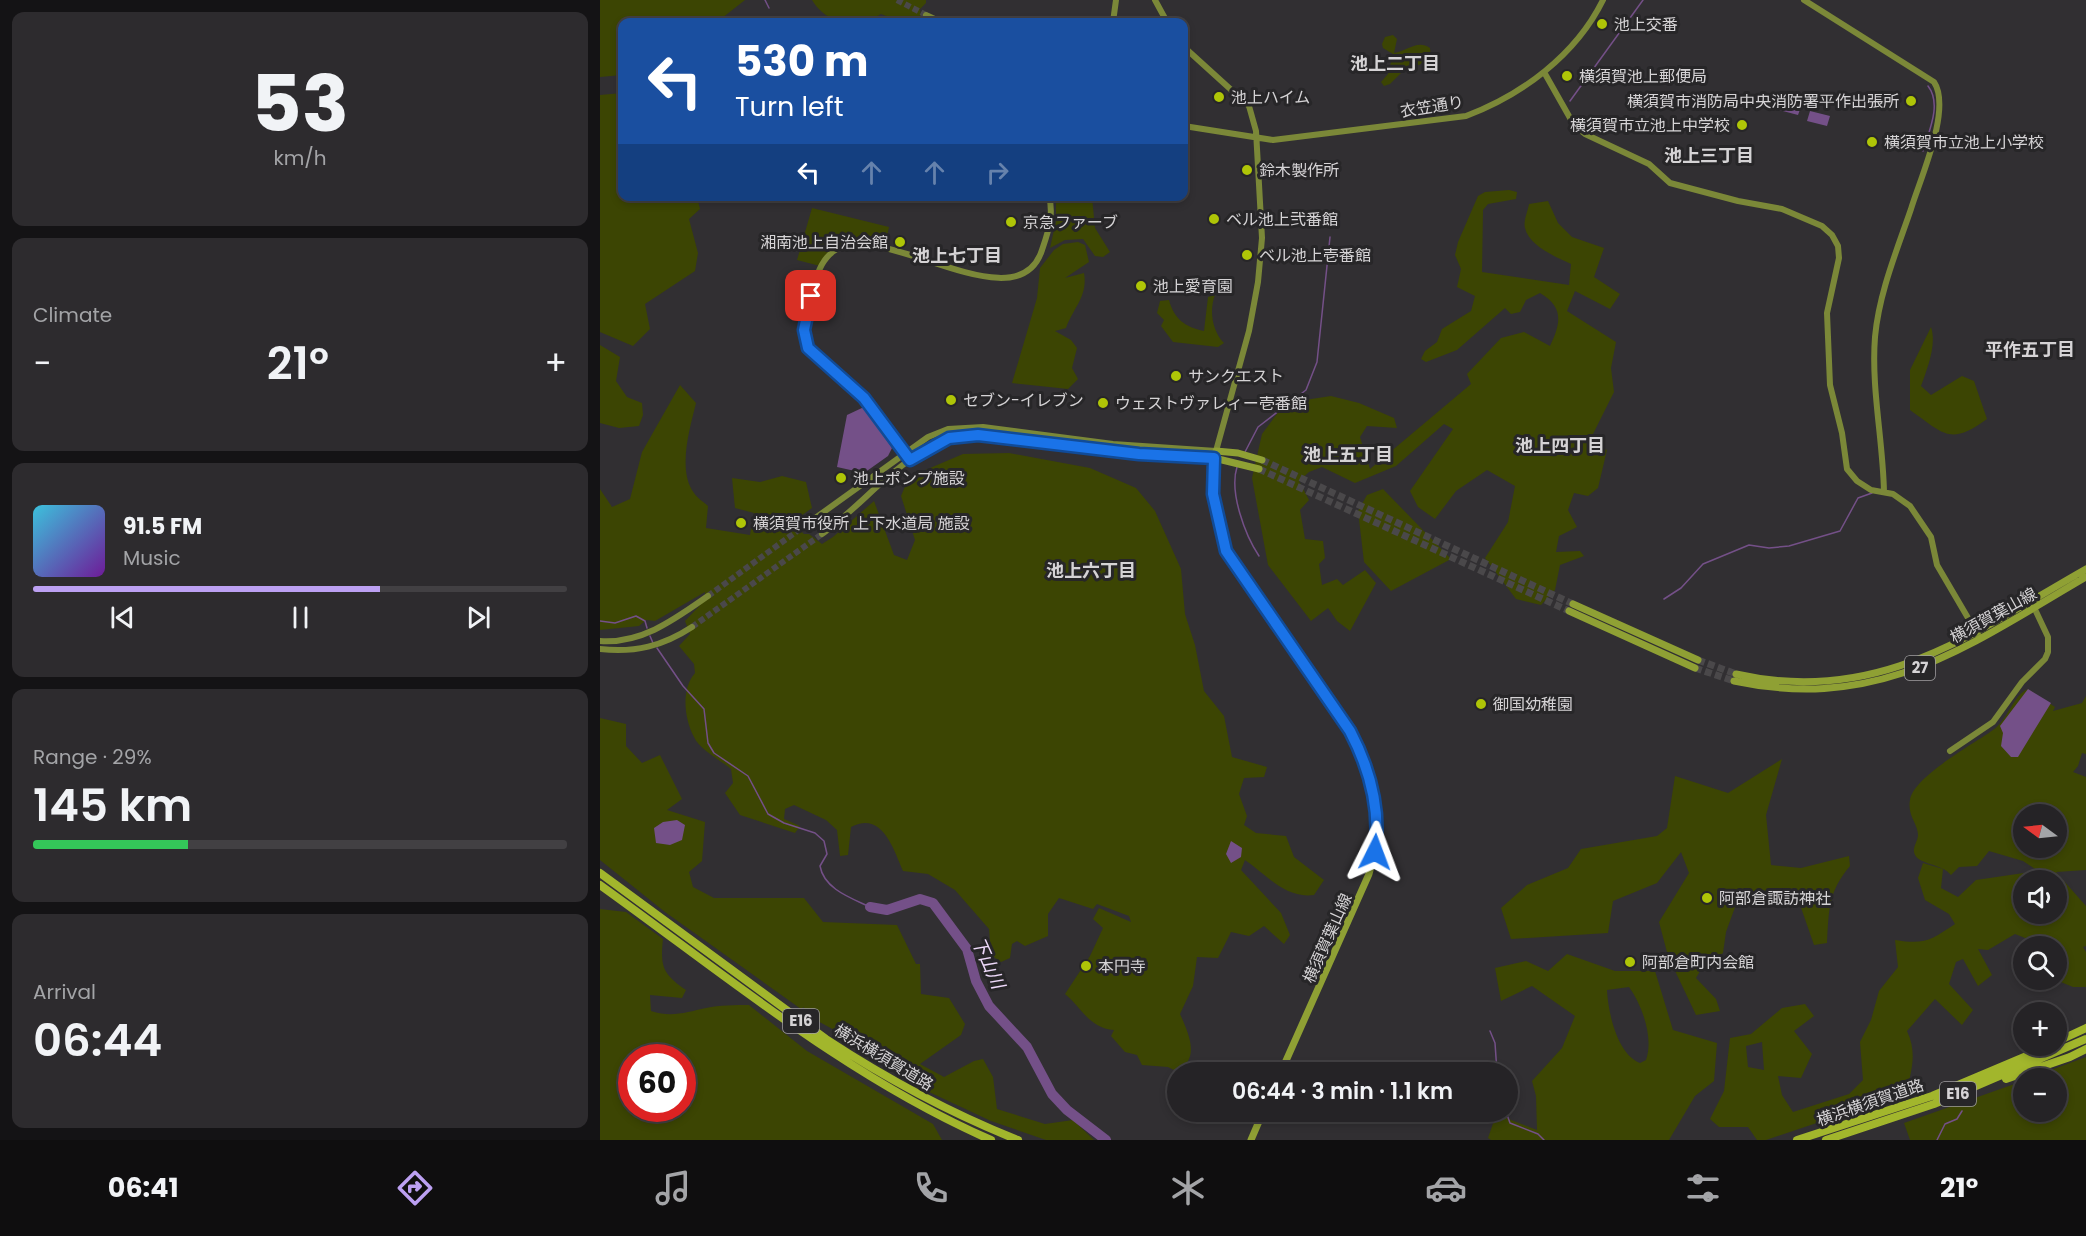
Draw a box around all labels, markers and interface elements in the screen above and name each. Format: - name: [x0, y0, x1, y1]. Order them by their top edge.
- place label: 池上交番: [1614, 13, 1678, 36]
- marker: 池上交番: [1595, 17, 1609, 31]
- text: 530 m: [735, 32, 868, 91]
- icon: left: [636, 42, 714, 120]
- text: 53: [251, 49, 349, 158]
- district label: 池上二丁目: [1350, 51, 1440, 76]
- place label: 横須賀池上郵便局: [1579, 65, 1707, 88]
- marker: 横須賀池上郵便局: [1560, 69, 1574, 83]
- place label: 池上ハイム: [1231, 86, 1310, 109]
- text: Turn left: [735, 88, 844, 125]
- marker: 池上ハイム: [1212, 90, 1226, 104]
- street label: 衣笠通り: [1399, 90, 1465, 123]
- place label: 横須賀市消防局中央消防署平作出張所: [1627, 90, 1899, 113]
- marker: 横須賀市消防局中央消防署平作出張所: [1904, 94, 1918, 108]
- place label: 横須賀市立池上中学校: [1570, 114, 1730, 137]
- marker: 横須賀市立池上中学校: [1735, 118, 1749, 132]
- place label: 横須賀市立池上小学校: [1884, 131, 2044, 154]
- marker: 横須賀市立池上小学校: [1865, 135, 1879, 149]
- district label: 池上三丁目: [1664, 143, 1754, 168]
- text: km/h: [273, 144, 327, 172]
- icon: left: [792, 156, 825, 189]
- icon: ahead: [855, 156, 888, 189]
- icon: ahead: [918, 156, 951, 189]
- icon: right: [981, 156, 1014, 189]
- place label: 鈴木製作所: [1259, 159, 1339, 182]
- marker: 鈴木製作所: [1240, 163, 1254, 177]
- place label: ベル池上弐番館: [1226, 208, 1338, 231]
- place label: 京急ファーブ: [1023, 211, 1118, 234]
- marker: ベル池上弐番館: [1207, 212, 1221, 226]
- marker: 京急ファーブ: [1004, 215, 1018, 229]
- place label: 湘南池上自治会館: [760, 231, 888, 254]
- marker: 湘南池上自治会館: [893, 235, 907, 249]
- district label: 池上七丁目: [912, 243, 1002, 268]
- place label: ベル池上壱番館: [1259, 244, 1371, 267]
- marker: ベル池上壱番館: [1240, 248, 1254, 262]
- pin: [785, 270, 836, 321]
- place label: 池上愛育園: [1153, 275, 1233, 298]
- icon: arrive: [794, 279, 827, 312]
- marker: 池上愛育園: [1134, 279, 1148, 293]
- text: Climate: [33, 301, 112, 329]
- text: 21°: [267, 332, 329, 395]
- district label: 平作五丁目: [1985, 337, 2075, 362]
- text: −: [33, 340, 51, 387]
- text: +: [544, 340, 567, 387]
- place label: サンクエスト: [1188, 365, 1284, 388]
- marker: サンクエスト: [1169, 369, 1183, 383]
- place label: セブン-イレブン: [963, 389, 1084, 412]
- place label: ウェストヴァレィー壱番館: [1115, 392, 1307, 415]
- marker: セブン-イレブン: [944, 393, 958, 407]
- marker: ウェストヴァレィー壱番館: [1096, 396, 1110, 410]
- district label: 池上四丁目: [1515, 433, 1605, 458]
- district label: 池上五丁目: [1303, 442, 1393, 467]
- place label: 池上ポンプ施設: [853, 467, 965, 490]
- marker: 池上ポンプ施設: [834, 471, 848, 485]
- text: 91.5 FM: [123, 511, 202, 542]
- place label: 横須賀市役所 上下水道局 施設: [753, 512, 970, 535]
- marker: 横須賀市役所 上下水道局 施設: [734, 516, 748, 530]
- text: Music: [123, 544, 181, 572]
- district label: 池上六丁目: [1046, 558, 1136, 583]
- street label: 横須賀葉山線: [1946, 582, 2041, 649]
- icon: previous: [106, 601, 139, 634]
- icon: pause: [284, 601, 317, 634]
- icon: next: [462, 601, 495, 634]
- road number: 27: [1905, 656, 1935, 680]
- place label: 御国幼稚園: [1493, 693, 1573, 716]
- marker: 御国幼稚園: [1474, 697, 1488, 711]
- text: Range · 29%: [33, 743, 152, 771]
- text: 145 km: [33, 774, 192, 837]
- north arrow: [2013, 804, 2067, 858]
- map controls: [2013, 804, 2067, 1122]
- position arrow: [1343, 820, 1407, 884]
- button: sound: [2013, 870, 2067, 924]
- place label: 阿部倉諏訪神社: [1719, 887, 1831, 910]
- street label: 横須賀葉山線: [1297, 890, 1357, 987]
- marker: 阿部倉諏訪神社: [1700, 891, 1714, 905]
- water label: 下山川: [966, 933, 1012, 994]
- button: search: [2013, 936, 2067, 990]
- place label: 阿部倉町内会館: [1642, 951, 1754, 974]
- place label: 本円寺: [1098, 955, 1146, 978]
- marker: 阿部倉町内会館: [1623, 955, 1637, 969]
- marker: 本円寺: [1079, 959, 1093, 973]
- text: Arrival: [33, 978, 96, 1006]
- button: +: [2013, 1002, 2067, 1056]
- text: 06:44: [33, 1009, 162, 1072]
- road number: E16: [783, 1009, 819, 1033]
- street label: 横浜横須賀道路: [830, 1019, 938, 1096]
- speed limit sign: 60: [618, 1044, 696, 1122]
- button: −: [2013, 1068, 2067, 1122]
- street label: 横浜横須賀道路: [1813, 1073, 1927, 1132]
- text: 06:44 · 3 min · 1.1 km: [1232, 1076, 1453, 1107]
- road number: E16: [1940, 1082, 1976, 1106]
- icon: directions: [394, 1167, 436, 1209]
- icon: music: [652, 1167, 694, 1209]
- icon: phone: [910, 1167, 952, 1209]
- icon: climate: [1167, 1167, 1209, 1209]
- icon: car: [1425, 1167, 1467, 1209]
- icon: filters: [1682, 1167, 1724, 1209]
- text: 06:41: [108, 1169, 179, 1206]
- text: 21°: [1940, 1169, 1978, 1206]

